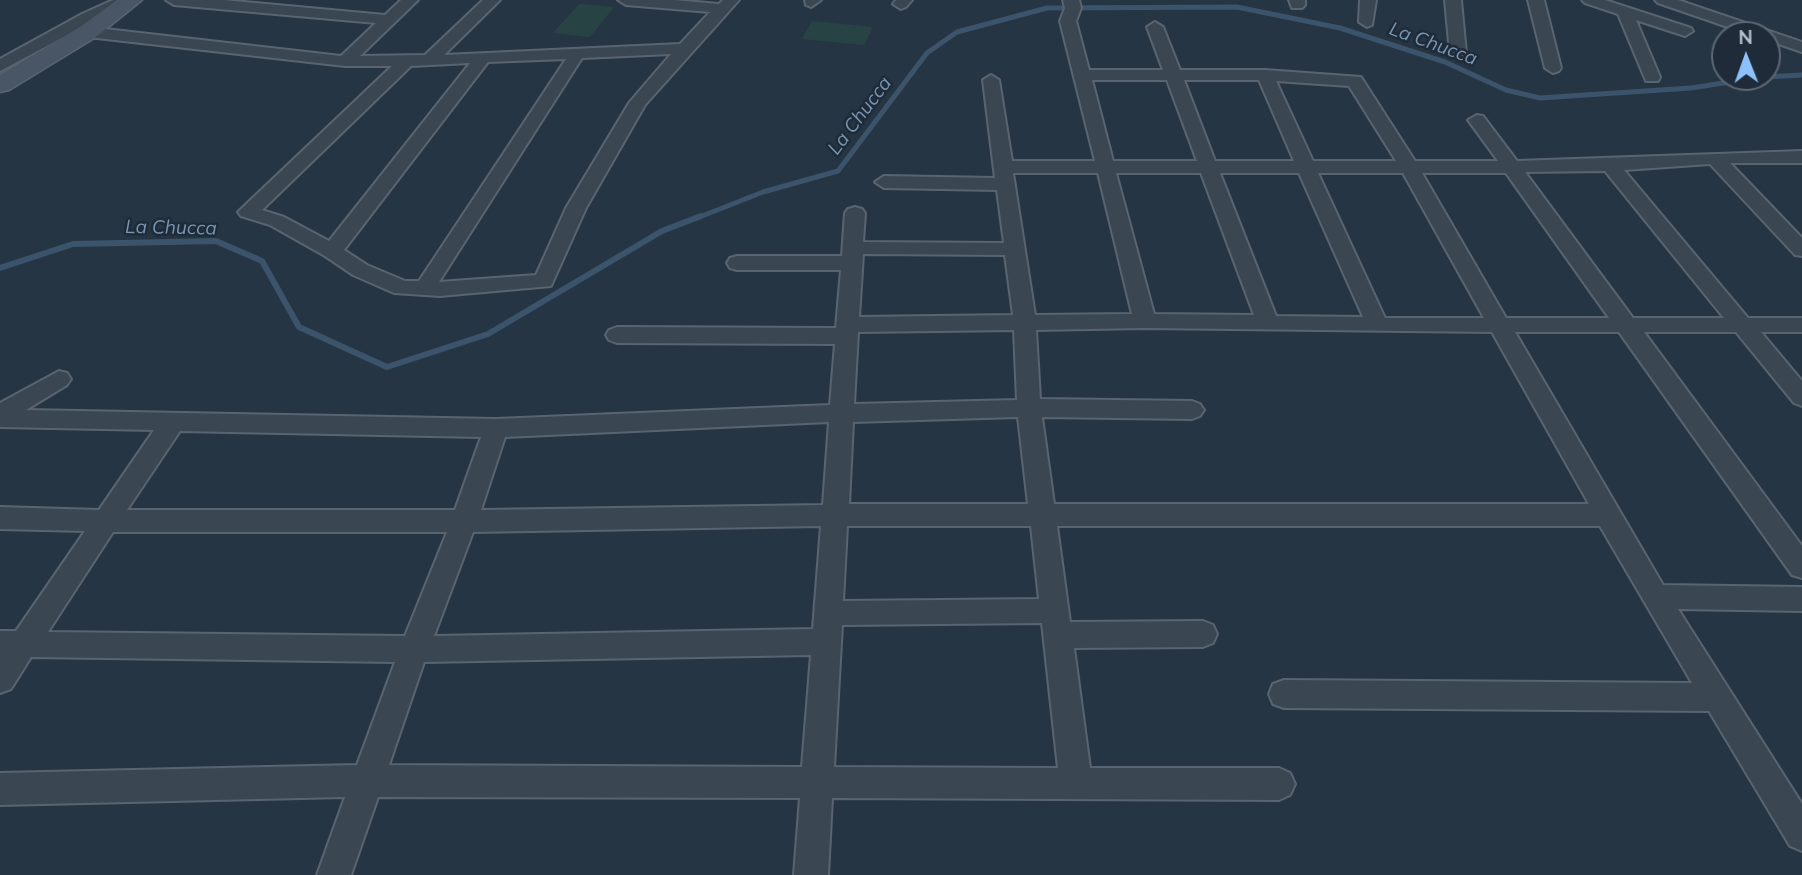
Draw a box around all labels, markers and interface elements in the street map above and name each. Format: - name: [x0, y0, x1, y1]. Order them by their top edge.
- water label: La Chucca: [1386, 18, 1480, 70]
- north arrow: [1711, 21, 1781, 91]
- text: N: [1738, 25, 1753, 49]
- water label: La Chucca: [823, 73, 897, 159]
- water label: La Chucca: [125, 216, 217, 240]

